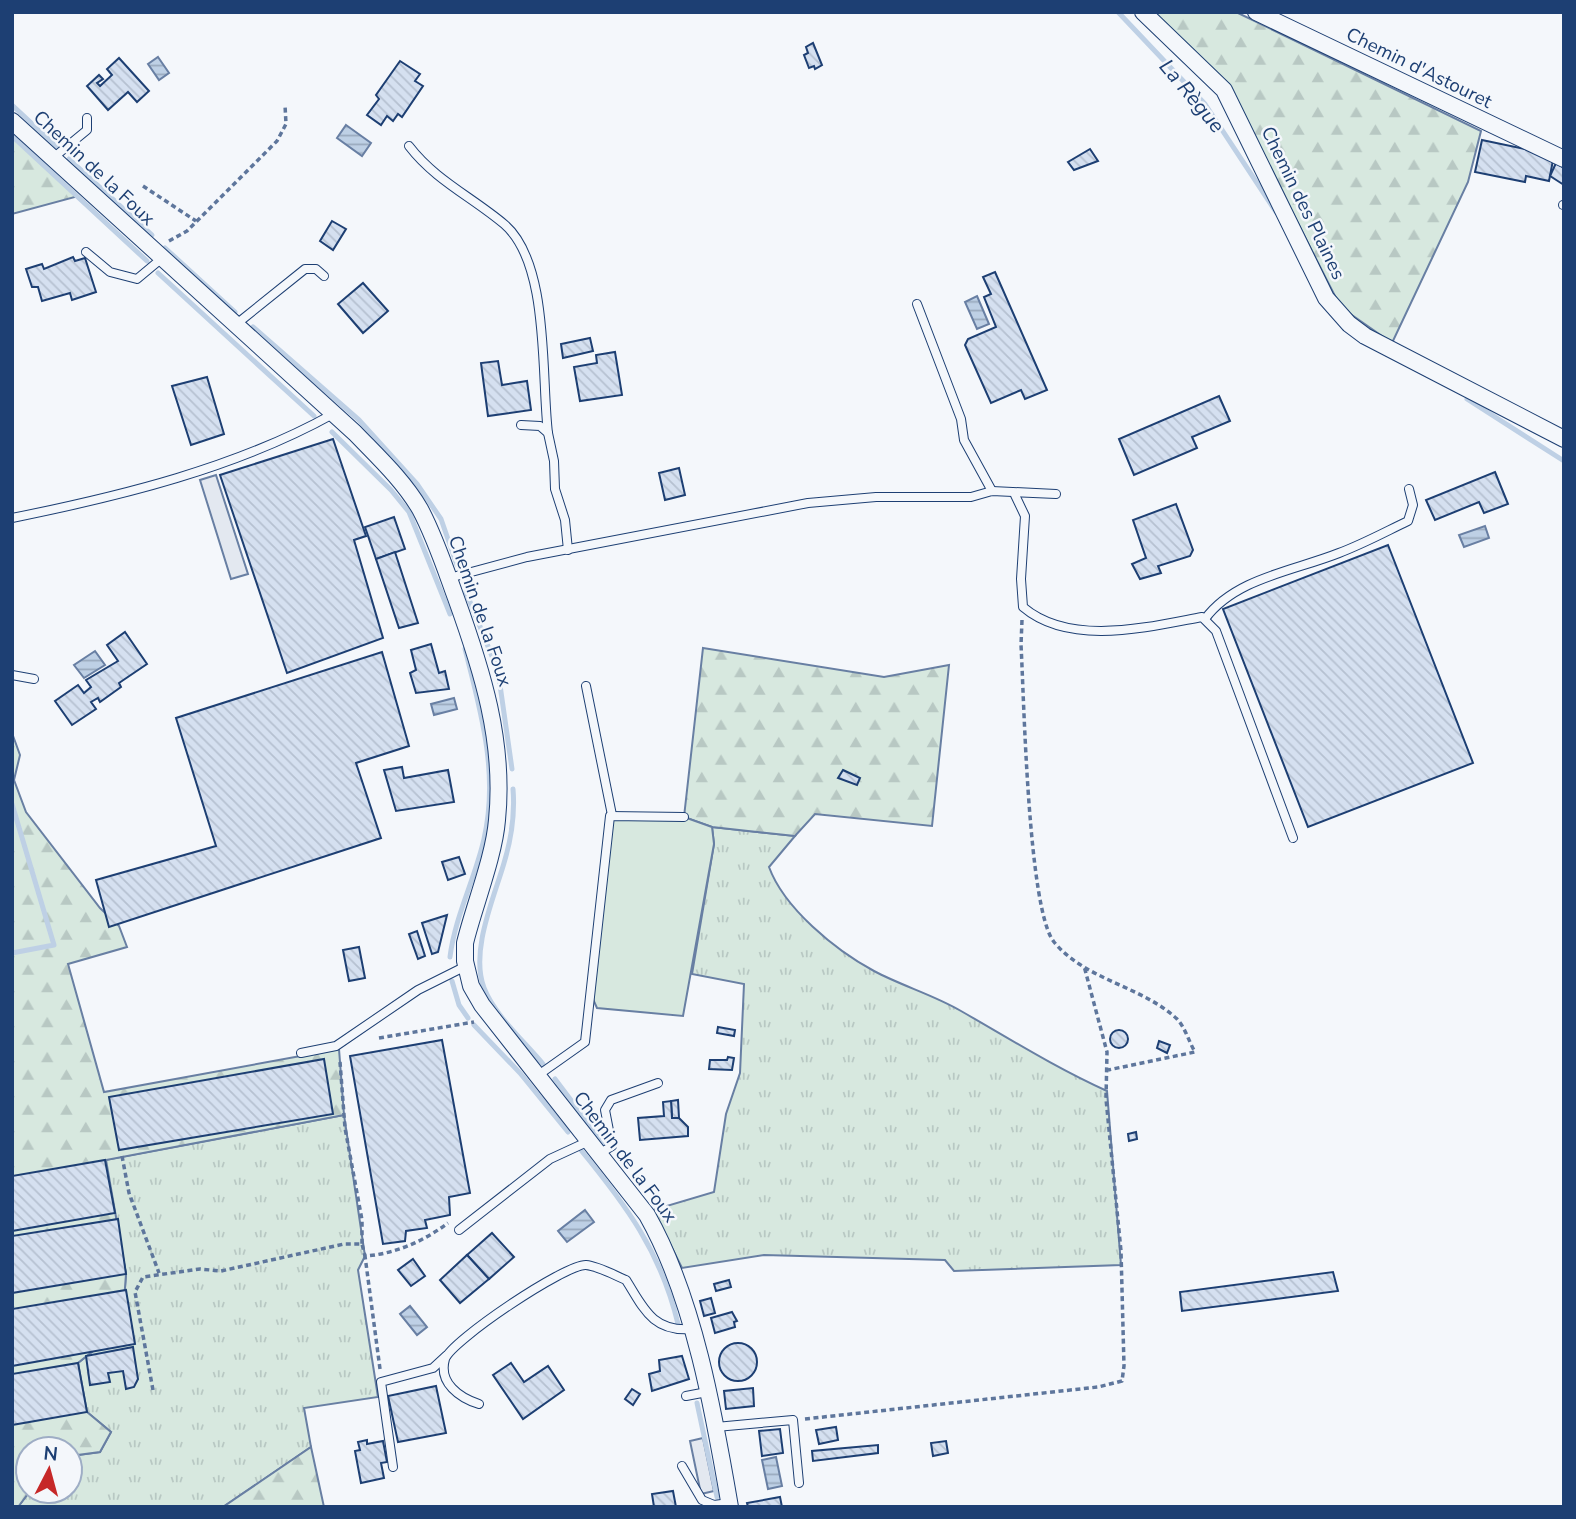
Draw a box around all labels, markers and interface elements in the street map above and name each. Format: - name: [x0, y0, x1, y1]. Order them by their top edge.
- street label: Chemin d'Astouret: [1342, 21, 1497, 115]
- water label: La Règue: [1153, 53, 1231, 139]
- street label: Chemin de la Foux: [27, 105, 161, 231]
- street label: Chemin des Plaines: [1255, 122, 1351, 284]
- street label: Chemin de la Foux: [442, 532, 518, 690]
- street label: Chemin de la Foux: [567, 1086, 683, 1228]
- north arrow: [14, 1435, 84, 1505]
- text: N: [42, 1440, 59, 1468]

